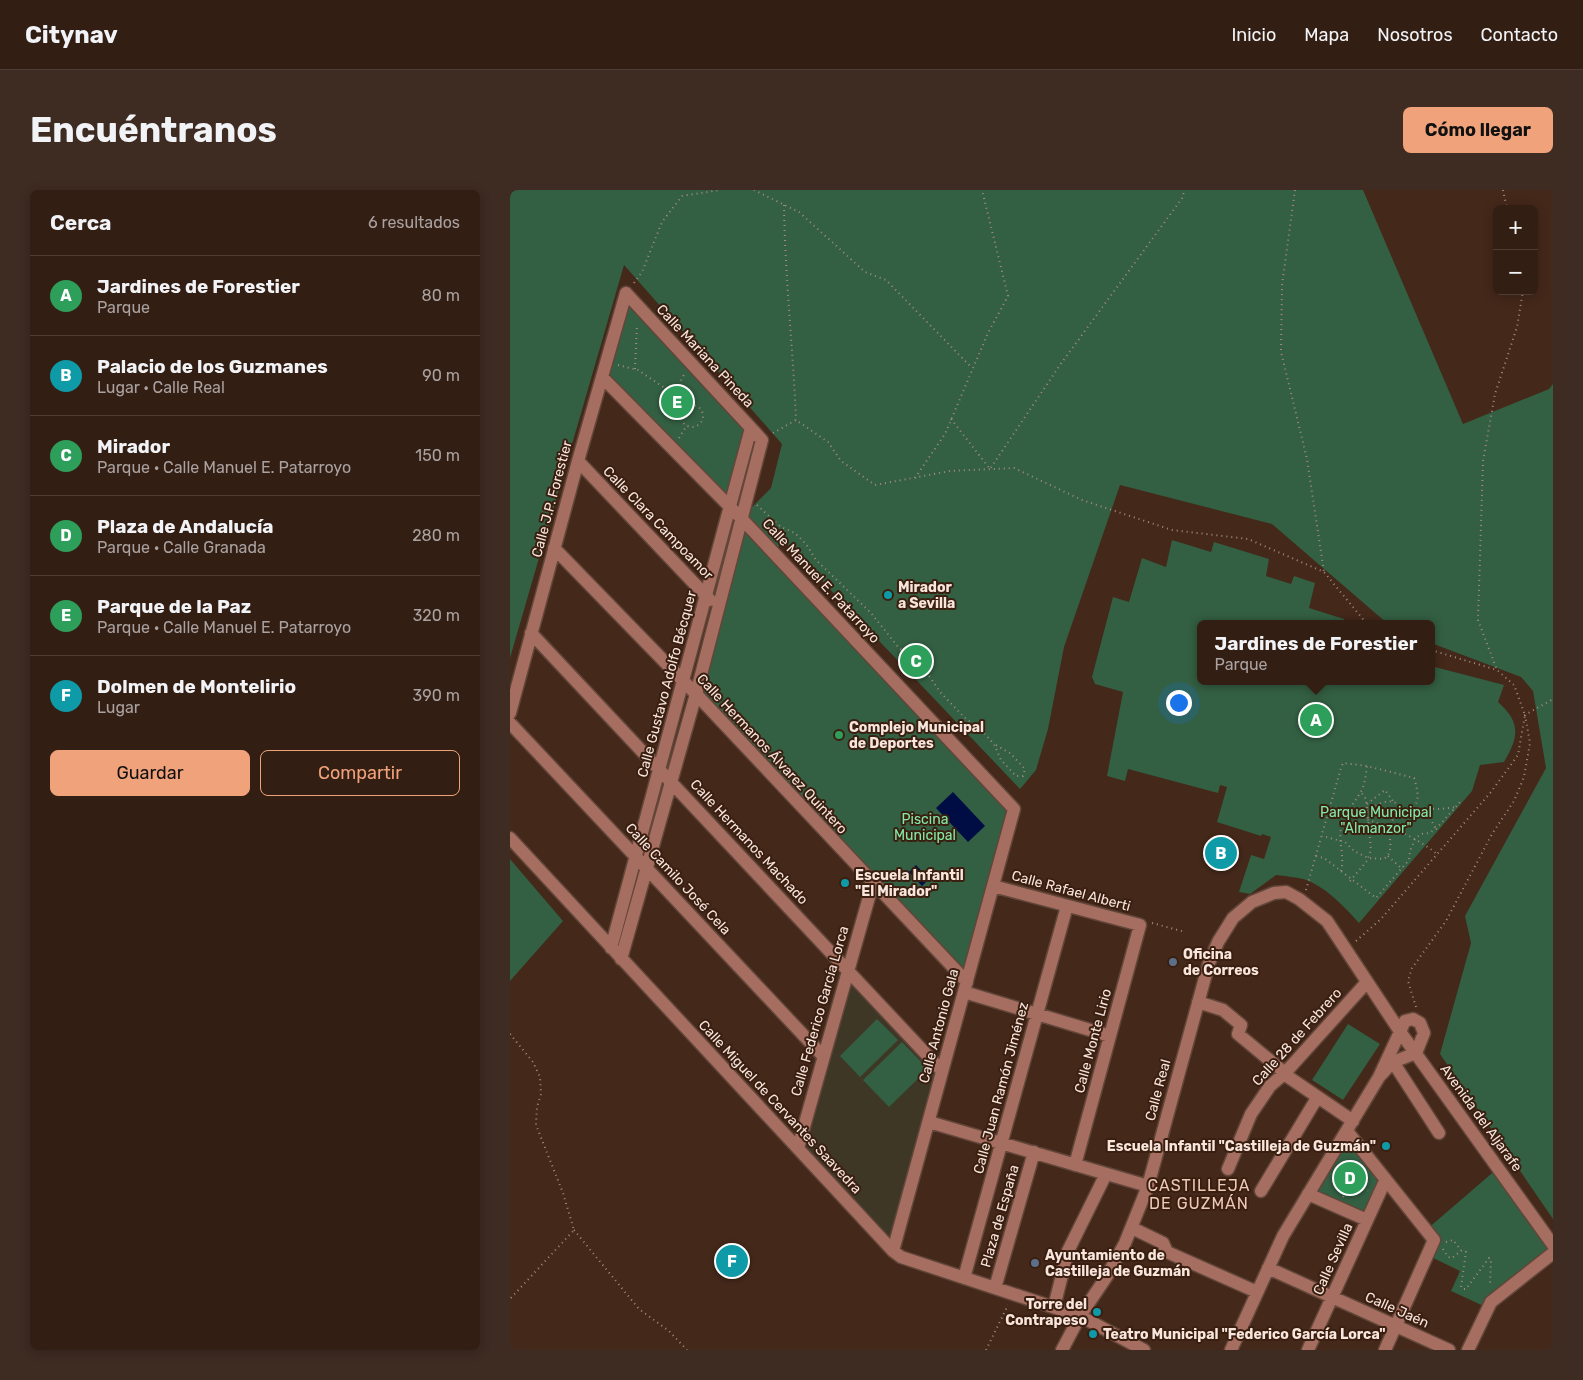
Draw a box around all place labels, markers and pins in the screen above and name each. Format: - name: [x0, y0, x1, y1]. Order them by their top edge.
- pin: E: [661, 383, 693, 421]
- place label: Mirador a Sevilla: [898, 579, 955, 612]
- marker: Mirador a Sevilla: [882, 589, 894, 601]
- pin: C: [900, 642, 932, 680]
- pin: A: [1300, 701, 1332, 739]
- place label: Complejo Municipal de Deportes: [849, 719, 984, 752]
- marker: Complejo Municipal de Deportes: [833, 729, 845, 741]
- pin: B: [1205, 834, 1237, 872]
- place label: Escuela Infantil "El Mirador": [855, 867, 964, 900]
- marker: Escuela Infantil "El Mirador": [839, 877, 851, 889]
- place label: Oficina de Correos: [1183, 946, 1259, 979]
- marker: Oficina de Correos: [1167, 956, 1179, 968]
- place label: Escuela Infantil "Castilleja de Guzmán": [1107, 1138, 1376, 1155]
- marker: Escuela Infantil "Castilleja de Guzmán": [1380, 1140, 1392, 1152]
- pin: D: [1334, 1159, 1366, 1197]
- pin: F: [716, 1242, 748, 1280]
- place label: Ayuntamiento de Castilleja de Guzmán: [1045, 1247, 1190, 1280]
- marker: Ayuntamiento de Castilleja de Guzmán: [1029, 1257, 1041, 1269]
- place label: Torre del Contrapeso: [1005, 1296, 1087, 1329]
- marker: Torre del Contrapeso: [1091, 1306, 1103, 1318]
- place label: Teatro Municipal "Federico García Lorca": [1103, 1326, 1386, 1343]
- marker: Teatro Municipal "Federico García Lorca": [1087, 1328, 1099, 1340]

